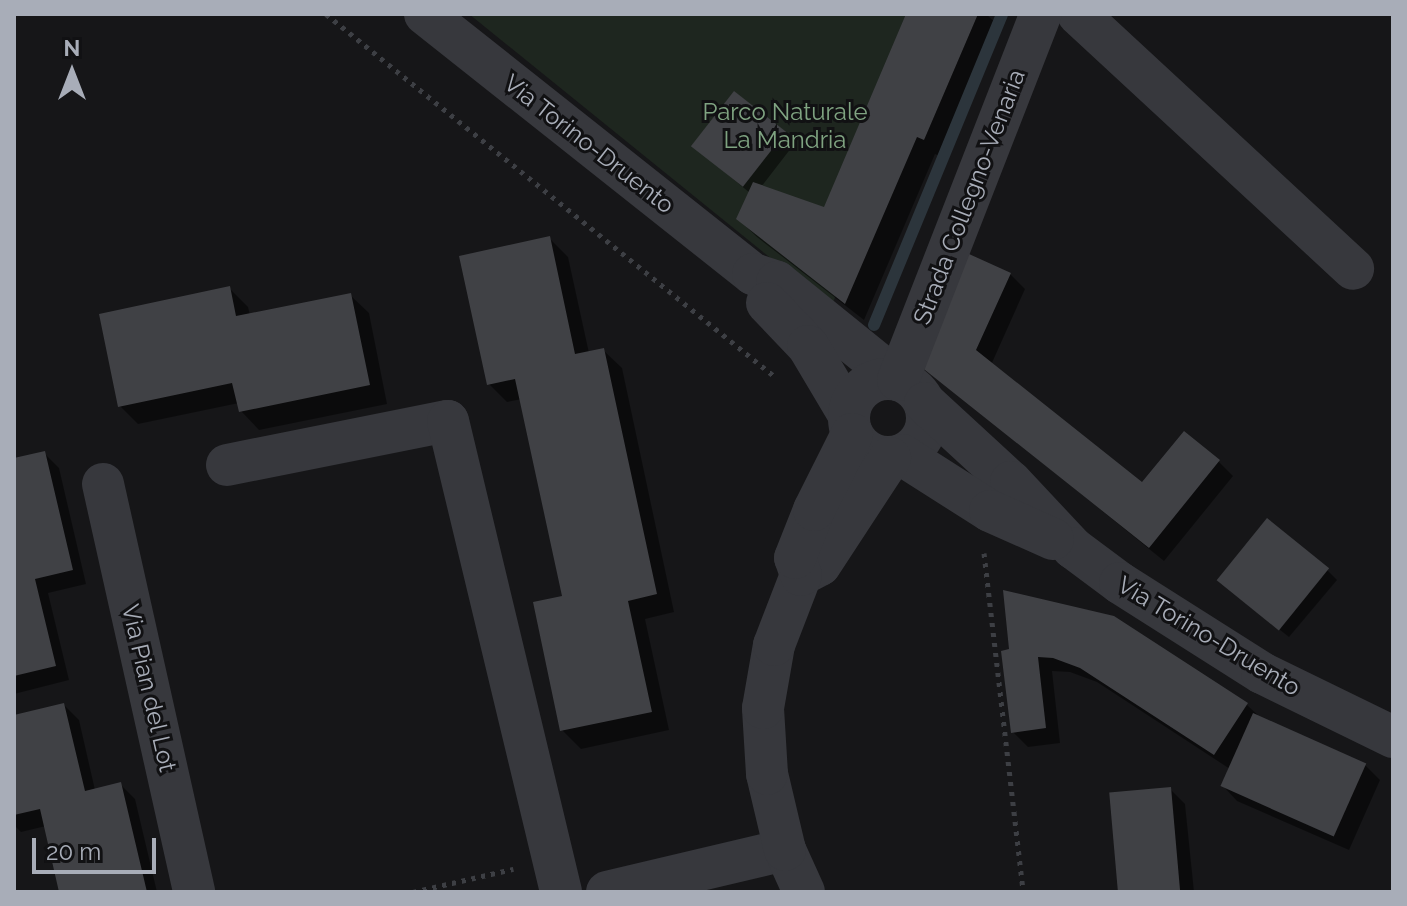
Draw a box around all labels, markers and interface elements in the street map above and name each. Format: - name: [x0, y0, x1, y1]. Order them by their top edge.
- north arrow: [32, 32, 112, 112]
- text: N: [64, 35, 80, 61]
- street label: Strada Collegno-Venaria: [907, 65, 1031, 329]
- street label: Via Torino-Druento: [498, 68, 680, 220]
- park label: Parco Naturale La Mandria: [702, 98, 868, 154]
- street label: Via Torino-Druento: [1112, 570, 1306, 702]
- street label: Via Pian del Lot: [116, 601, 182, 775]
- scale bar: [36, 822, 160, 872]
- text: 20 m: [46, 837, 101, 866]

